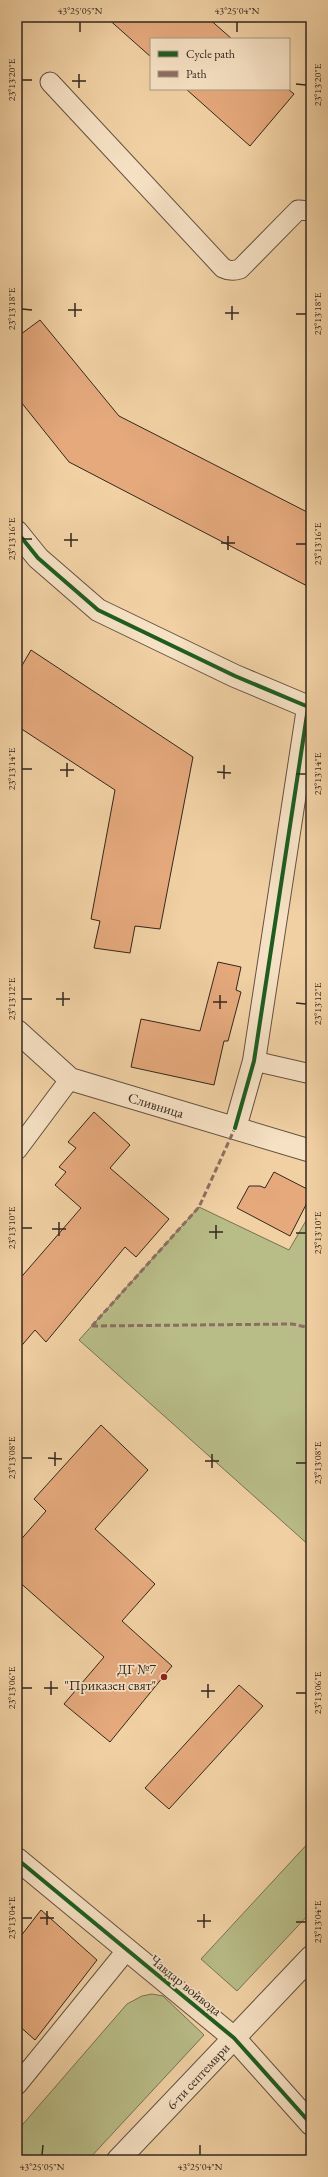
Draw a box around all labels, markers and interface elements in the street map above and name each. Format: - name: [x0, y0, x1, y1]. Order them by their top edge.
- text: 43°25'05"N: [58, 4, 103, 17]
- text: 43°25'04"N: [215, 4, 260, 17]
- legend: [150, 38, 290, 90]
- text: Cycle path: [186, 46, 235, 62]
- text: 23°13'20"E: [5, 58, 18, 101]
- text: 23°13'20"E: [311, 63, 324, 106]
- text: Path: [186, 66, 207, 82]
- text: 23°13'18"E: [5, 287, 18, 330]
- text: 23°13'18"E: [311, 292, 324, 335]
- text: 23°13'16"E: [5, 517, 18, 560]
- text: 23°13'16"E: [311, 522, 324, 565]
- text: 23°13'14"E: [5, 747, 18, 790]
- text: 23°13'14"E: [311, 752, 324, 795]
- text: 23°13'12"E: [5, 977, 18, 1020]
- text: 23°13'12"E: [311, 982, 324, 1025]
- street label: Сливница: [126, 1088, 186, 1122]
- text: 23°13'10"E: [5, 1206, 18, 1249]
- text: 23°13'10"E: [311, 1211, 324, 1254]
- text: 23°13'08"E: [5, 1436, 18, 1479]
- text: 23°13'08"E: [311, 1441, 324, 1484]
- place label: ДГ №7 "Приказен свят": [64, 1660, 156, 1694]
- text: 23°13'06"E: [5, 1666, 18, 1709]
- text: 23°13'06"E: [311, 1671, 324, 1714]
- marker: ДГ №7 "Приказен свят": [159, 1672, 169, 1682]
- text: 23°13'04"E: [5, 1896, 18, 1939]
- text: 23°13'04"E: [311, 1900, 324, 1943]
- street label: Чавдар войвода: [146, 1950, 226, 2020]
- street label: 6-ти септември: [162, 2038, 234, 2113]
- text: 43°25'05"N: [20, 2160, 65, 2173]
- text: 43°25'04"N: [178, 2160, 223, 2173]

